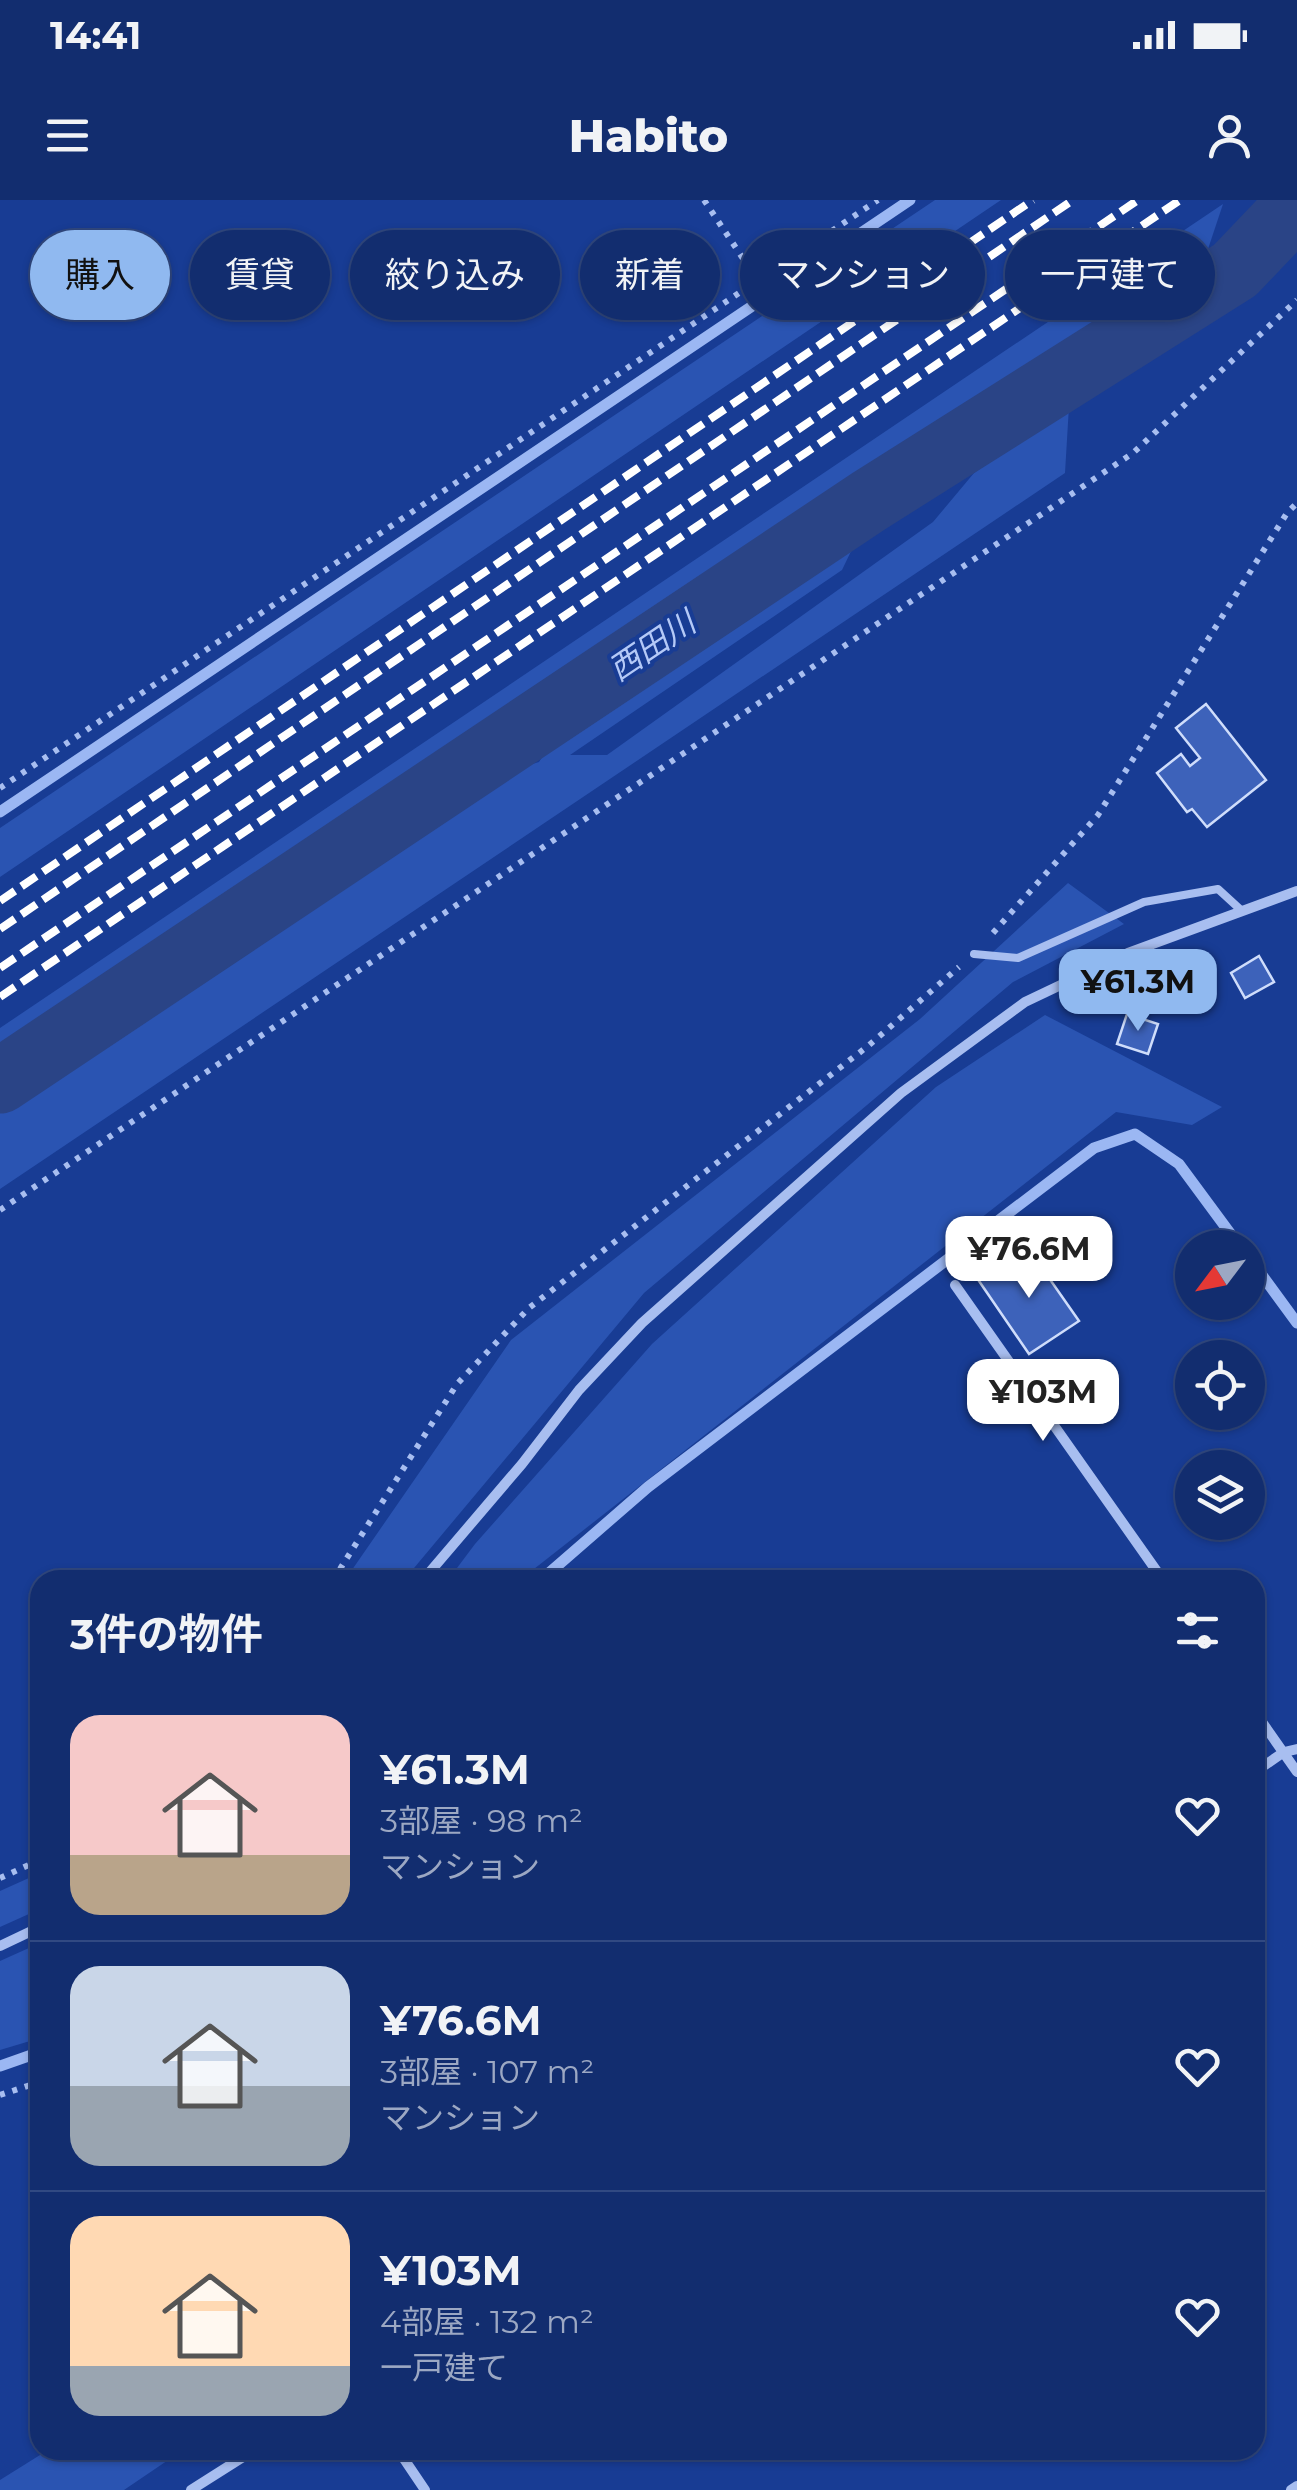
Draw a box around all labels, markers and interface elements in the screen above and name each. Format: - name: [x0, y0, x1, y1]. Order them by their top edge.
- text: 14:41: [50, 12, 141, 59]
- icon: menu: [40, 108, 95, 163]
- text: Habito: [569, 108, 728, 163]
- icon: person: [1202, 108, 1257, 163]
- chip: 購入: [30, 230, 170, 320]
- chip: 賃貸: [190, 230, 330, 320]
- chip: 絞り込み: [350, 230, 560, 320]
- chip: 新着: [580, 230, 720, 320]
- chip: マンション: [740, 230, 985, 320]
- chip: 一戸建て: [1005, 230, 1215, 320]
- water label: 西田川: [601, 601, 705, 689]
- pin: ¥61.3M: [1057, 949, 1219, 1034]
- text: ¥61.3M: [1081, 962, 1195, 1001]
- pin: ¥76.6M: [948, 1216, 1110, 1301]
- text: ¥76.6M: [967, 1229, 1091, 1268]
- north arrow: [1175, 1230, 1265, 1320]
- map controls: [1175, 1230, 1265, 1540]
- button: locate: [1175, 1340, 1265, 1430]
- pin: ¥103M: [973, 1359, 1113, 1444]
- text: ¥103M: [989, 1372, 1097, 1411]
- button: layers: [1175, 1450, 1265, 1540]
- icon: filters: [1170, 1603, 1225, 1658]
- text: 3件の物件: [70, 1608, 263, 1660]
- text: ¥61.3M: [380, 1743, 530, 1795]
- icon: home: [150, 1755, 270, 1875]
- icon: heart: [1170, 1788, 1225, 1843]
- text: 3部屋 · 98 m²: [380, 1801, 583, 1840]
- text: マンション: [380, 1847, 540, 1886]
- text: ¥76.6M: [380, 1994, 542, 2046]
- icon: home: [150, 2006, 270, 2126]
- icon: heart: [1170, 2039, 1225, 2094]
- text: 3部屋 · 107 m²: [380, 2052, 594, 2091]
- text: マンション: [380, 2098, 540, 2137]
- text: ¥103M: [380, 2244, 522, 2296]
- icon: home: [150, 2256, 270, 2376]
- icon: heart: [1170, 2289, 1225, 2344]
- text: 4部屋 · 132 m²: [380, 2302, 594, 2341]
- text: 一戸建て: [380, 2348, 508, 2387]

